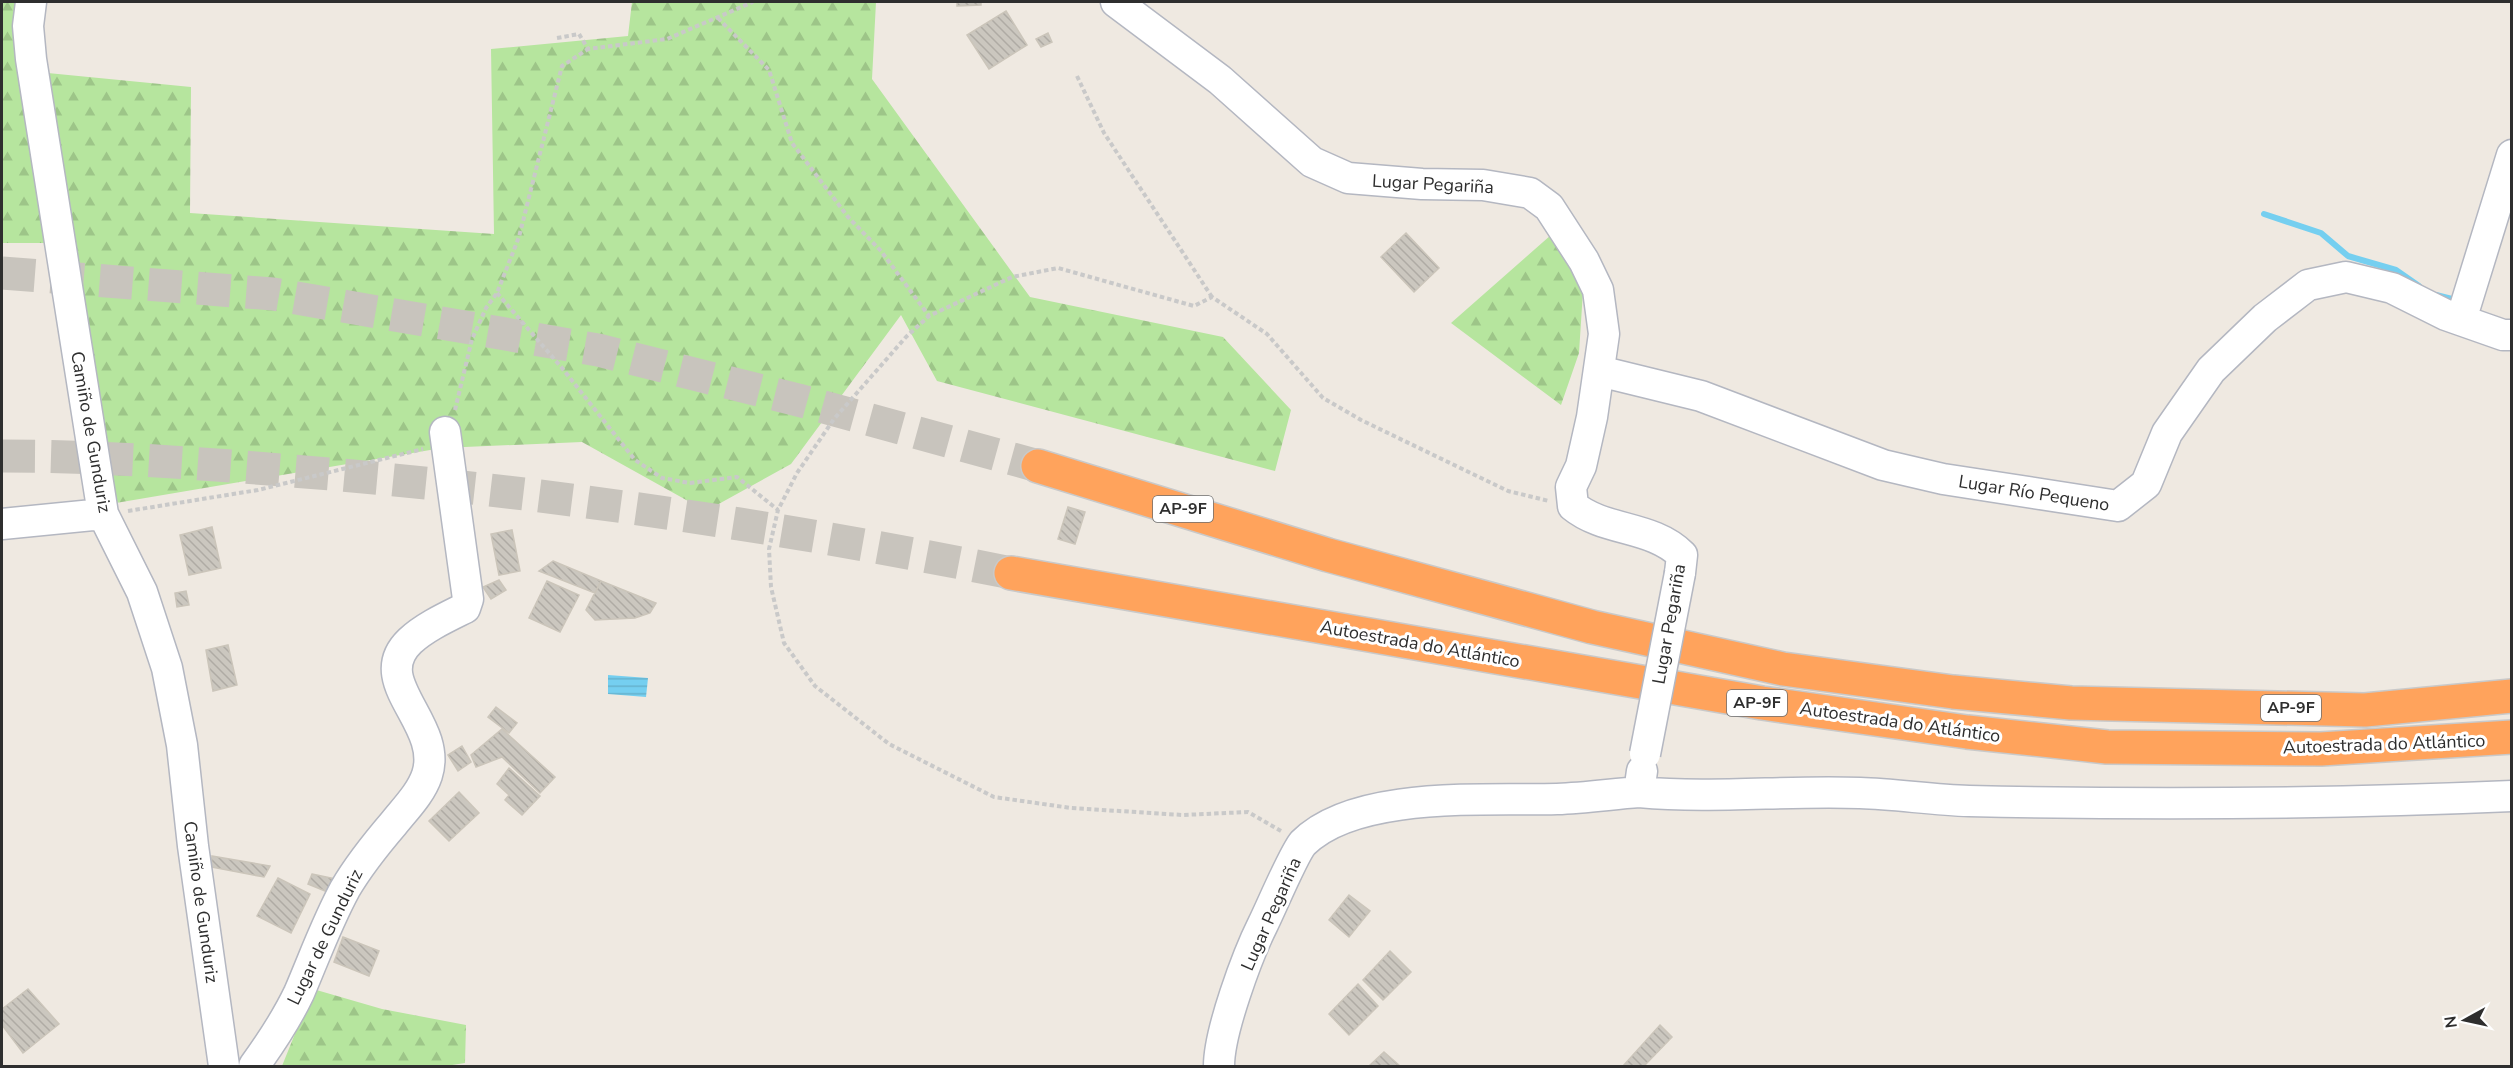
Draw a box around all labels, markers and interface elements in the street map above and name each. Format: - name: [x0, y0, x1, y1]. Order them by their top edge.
- street label: Lugar Pegariña: [1372, 169, 1494, 199]
- street label: Camiño de Gunduriz: [65, 349, 117, 515]
- street label: Lugar Río Pequeno: [1957, 469, 2111, 517]
- road number: AP-9F: [1153, 496, 1213, 522]
- street label: Lugar Pegariña: [1647, 562, 1691, 686]
- street label: Autoestrada do Atlántico: [1318, 615, 1522, 673]
- road number: AP-9F: [1727, 690, 1787, 716]
- road number: AP-9F: [2261, 695, 2321, 721]
- street label: Autoestrada do Atlántico: [1798, 696, 2002, 748]
- street label: Autoestrada do Atlántico: [2282, 728, 2486, 760]
- street label: Camiño de Gunduriz: [178, 819, 224, 985]
- street label: Lugar Pegariña: [1235, 853, 1307, 975]
- street label: Lugar de Gunduriz: [282, 865, 368, 1009]
- north arrow: [2435, 990, 2495, 1050]
- text: N: [2439, 1014, 2463, 1029]

